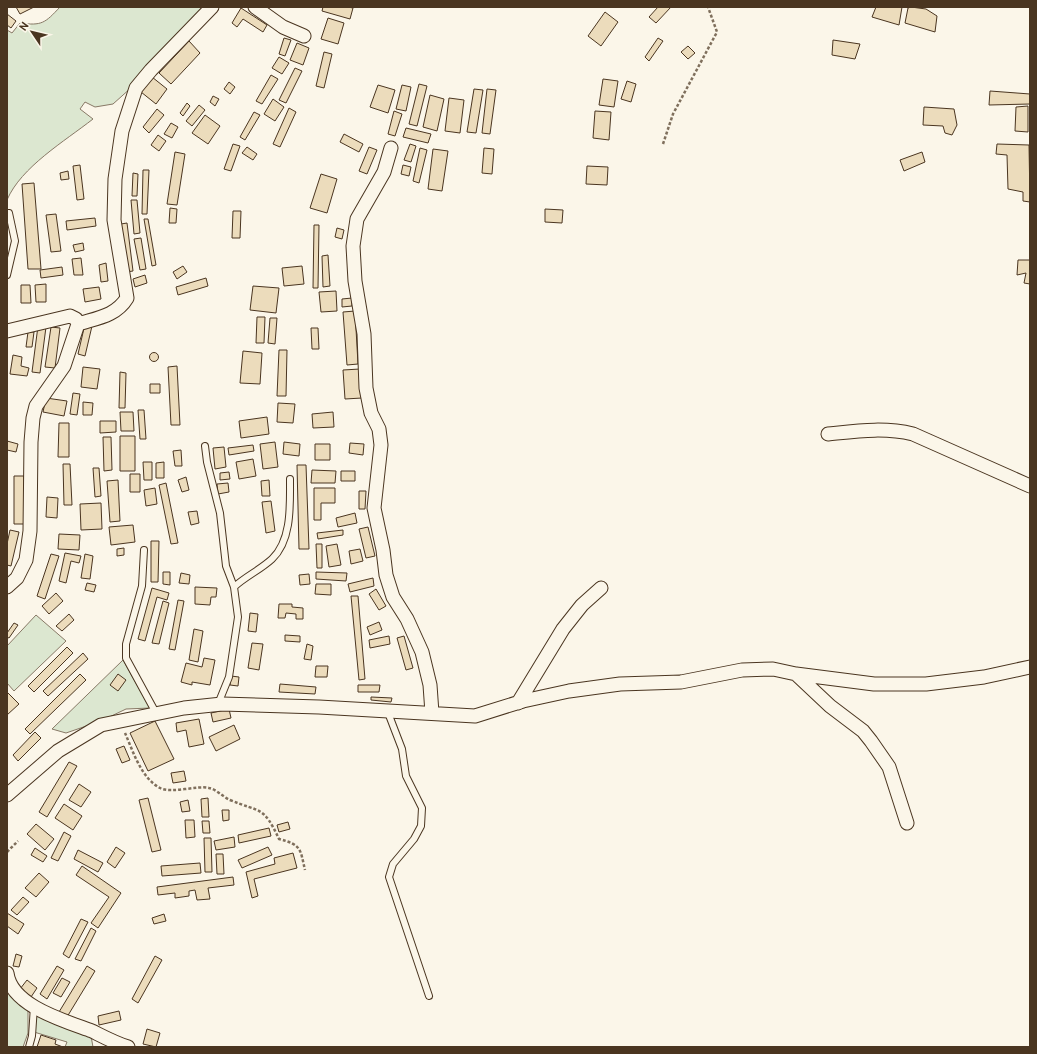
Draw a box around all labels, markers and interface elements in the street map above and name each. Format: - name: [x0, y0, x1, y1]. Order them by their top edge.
- north arrow: [12, 12, 52, 52]
- text: N: [17, 20, 33, 34]

